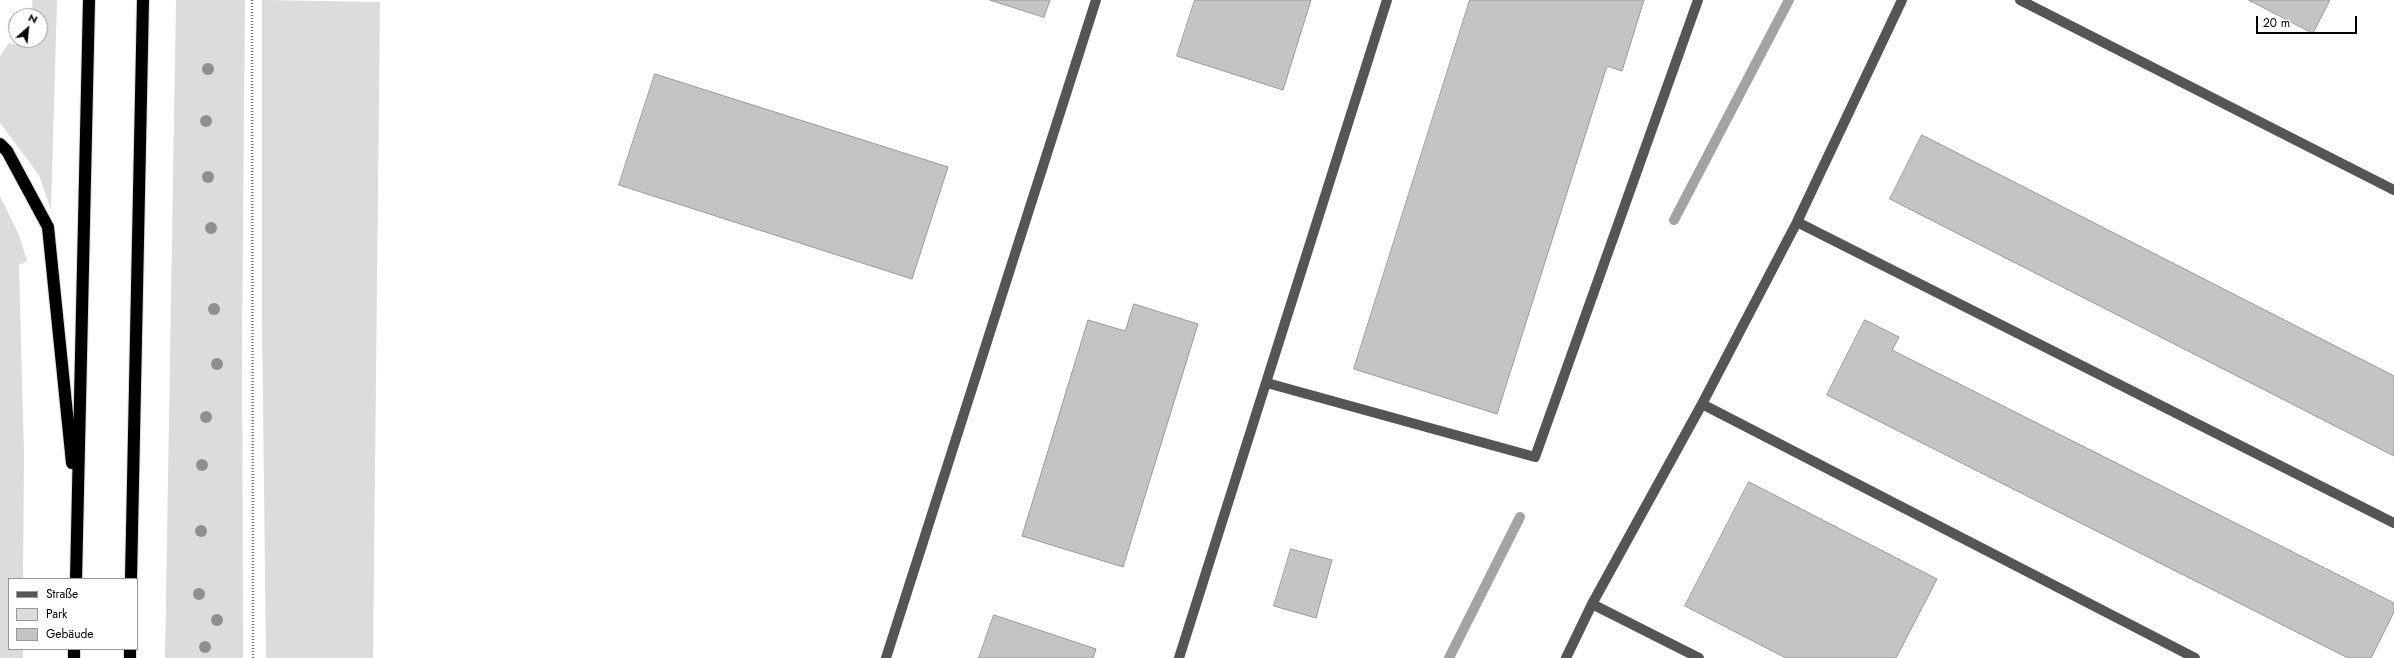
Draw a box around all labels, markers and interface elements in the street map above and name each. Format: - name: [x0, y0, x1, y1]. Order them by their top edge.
- north arrow: [8, 8, 48, 48]
- scale bar: [2258, 8, 2359, 34]
- text: N: [25, 9, 41, 27]
- text: 20 m: [2263, 14, 2290, 32]
- legend: [8, 578, 138, 650]
- text: Straße: [46, 585, 78, 603]
- text: Park: [46, 605, 67, 623]
- text: Gebäude: [46, 625, 93, 643]

